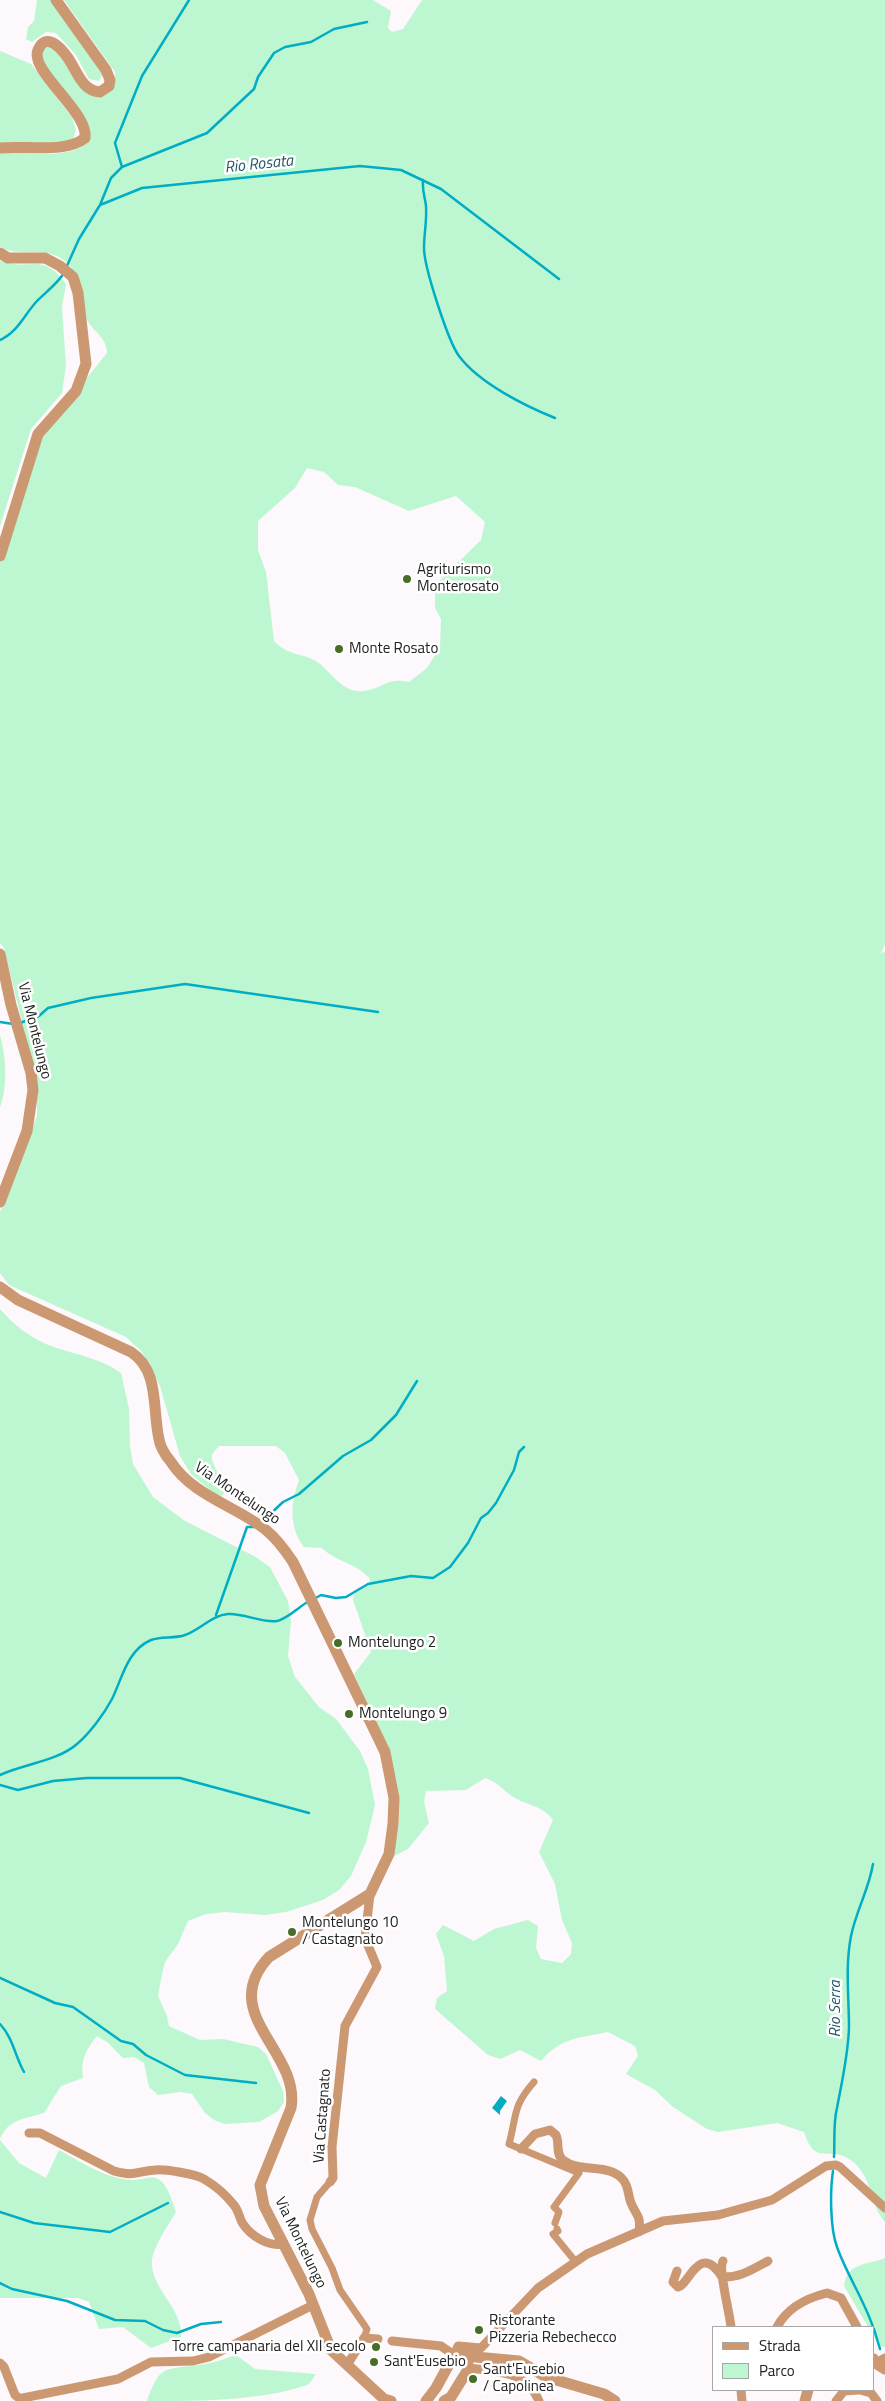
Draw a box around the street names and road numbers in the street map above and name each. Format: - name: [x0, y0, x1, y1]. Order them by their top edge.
- street label: Via Montelungo: [13, 981, 55, 1081]
- street label: Via Montelungo: [191, 1459, 283, 1529]
- street label: Via Castagnato: [311, 2068, 335, 2164]
- street label: Via Montelungo: [270, 2194, 330, 2292]

